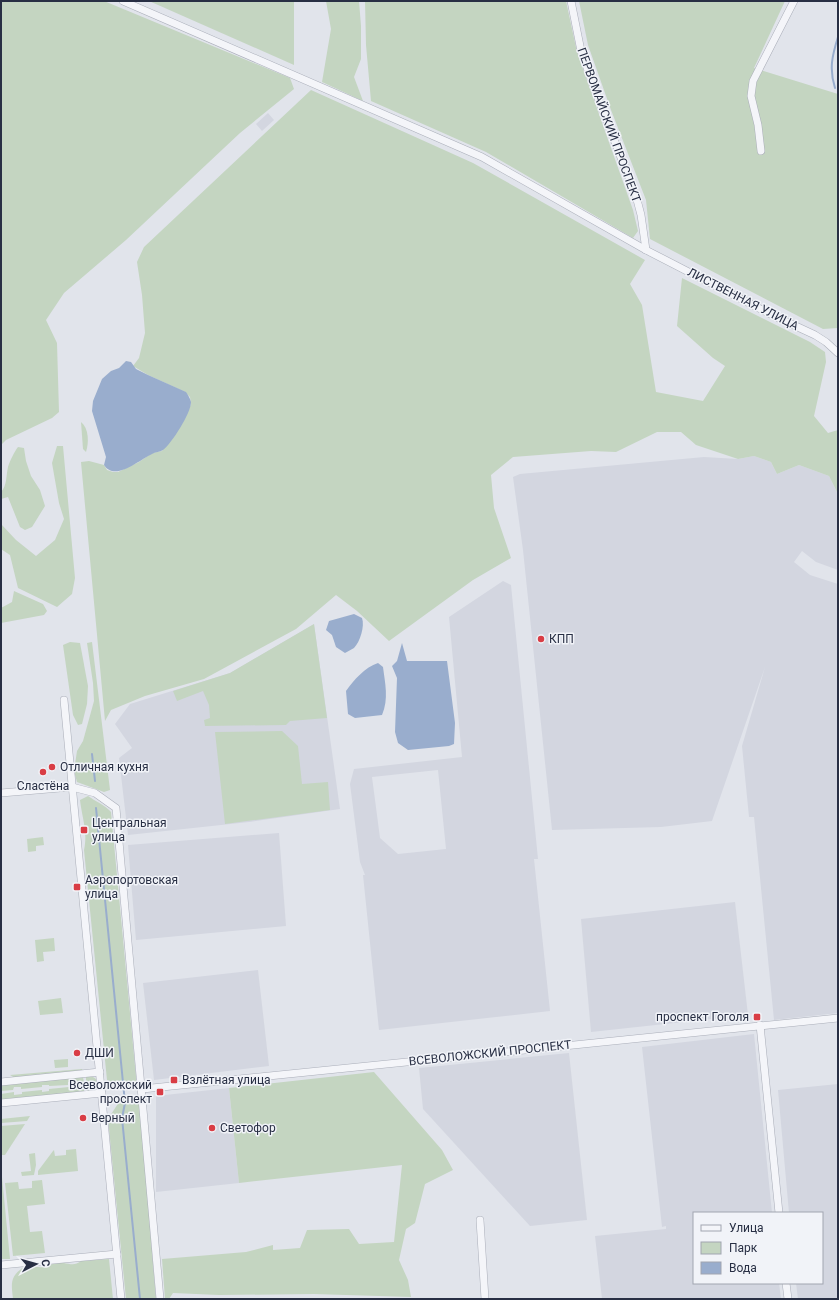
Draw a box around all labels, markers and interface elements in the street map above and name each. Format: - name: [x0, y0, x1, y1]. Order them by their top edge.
- street label: ПЕРВОМАЙСКИЙ ПРОСПЕКТ: [574, 45, 645, 204]
- street label: ЛИСТВЕННАЯ УЛИЦА: [685, 265, 801, 333]
- place label: КПП: [549, 632, 574, 646]
- marker: КПП: [536, 634, 546, 644]
- place label: Отличная кухня: [60, 760, 149, 774]
- marker: Отличная кухня: [47, 762, 57, 772]
- marker: Сластёна: [38, 767, 48, 777]
- place label: Сластёна: [17, 779, 69, 793]
- place label: Центральная улица: [92, 816, 167, 844]
- marker: Центральная улица: [79, 825, 89, 835]
- place label: Аэропортовская улица: [85, 873, 178, 901]
- marker: Аэропортовская улица: [72, 882, 82, 892]
- place label: проспект Гоголя: [656, 1010, 749, 1024]
- marker: проспект Гоголя: [752, 1012, 762, 1022]
- street label: ВСЕВОЛОЖСКИЙ ПРОСПЕКТ: [408, 1037, 572, 1068]
- place label: ДШИ: [85, 1046, 114, 1060]
- marker: ДШИ: [72, 1048, 82, 1058]
- place label: Взлётная улица: [182, 1073, 271, 1087]
- marker: Взлётная улица: [169, 1075, 179, 1085]
- place label: Всеволожский проспект: [69, 1078, 152, 1106]
- marker: Всеволожский проспект: [155, 1087, 165, 1097]
- place label: Верный: [91, 1111, 135, 1125]
- marker: Верный: [78, 1113, 88, 1123]
- place label: Светофор: [220, 1121, 276, 1135]
- marker: Светофор: [207, 1123, 217, 1133]
- legend: [693, 1212, 823, 1284]
- text: Улица: [729, 1221, 764, 1235]
- text: Парк: [729, 1241, 758, 1255]
- north arrow: [16, 1244, 56, 1284]
- text: С: [39, 1259, 52, 1267]
- text: Вода: [729, 1261, 757, 1275]

